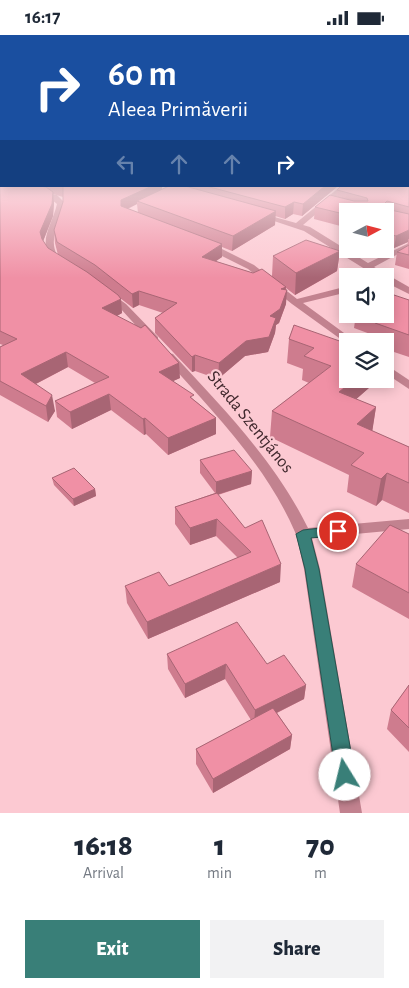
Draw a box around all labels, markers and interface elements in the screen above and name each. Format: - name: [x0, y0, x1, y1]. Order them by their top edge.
- text: 16:17: [25, 8, 60, 27]
- icon: right: [25, 55, 90, 120]
- text: 60 m: [108, 57, 177, 92]
- text: Aleea Primăverii: [108, 98, 248, 120]
- icon: left: [112, 150, 140, 178]
- icon: ahead: [165, 150, 193, 178]
- icon: ahead: [218, 150, 246, 178]
- icon: right: [271, 150, 299, 178]
- north arrow: [339, 203, 394, 257]
- map controls: [339, 203, 394, 388]
- button: sound: [339, 268, 394, 323]
- button: layers: [339, 333, 394, 388]
- street label: Strada Szentjános: [204, 368, 296, 476]
- pin: [317, 510, 359, 552]
- icon: arrive: [324, 517, 352, 545]
- position arrow: [318, 748, 370, 800]
- text: 16:18: [74, 831, 133, 861]
- text: 1: [214, 831, 225, 861]
- text: 70: [306, 831, 335, 861]
- text: Arrival: [83, 865, 124, 881]
- text: min: [207, 865, 232, 881]
- text: m: [314, 865, 327, 881]
- button: Exit: [25, 920, 200, 978]
- button: Share: [210, 920, 384, 978]

